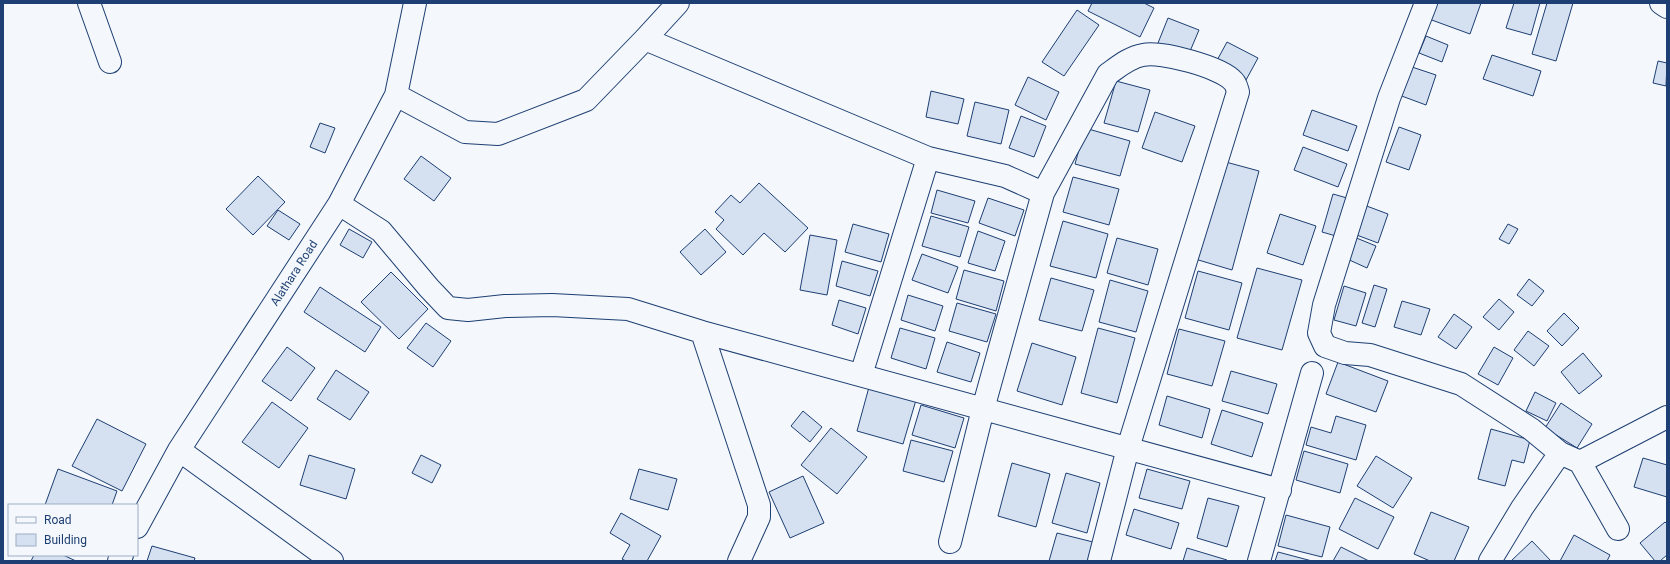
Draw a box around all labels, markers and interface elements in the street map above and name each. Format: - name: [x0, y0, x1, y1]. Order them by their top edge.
- street label: Alathara Road: [268, 238, 320, 308]
- legend: [8, 504, 138, 556]
- text: Road: [44, 513, 72, 527]
- text: Building: [44, 533, 87, 547]

